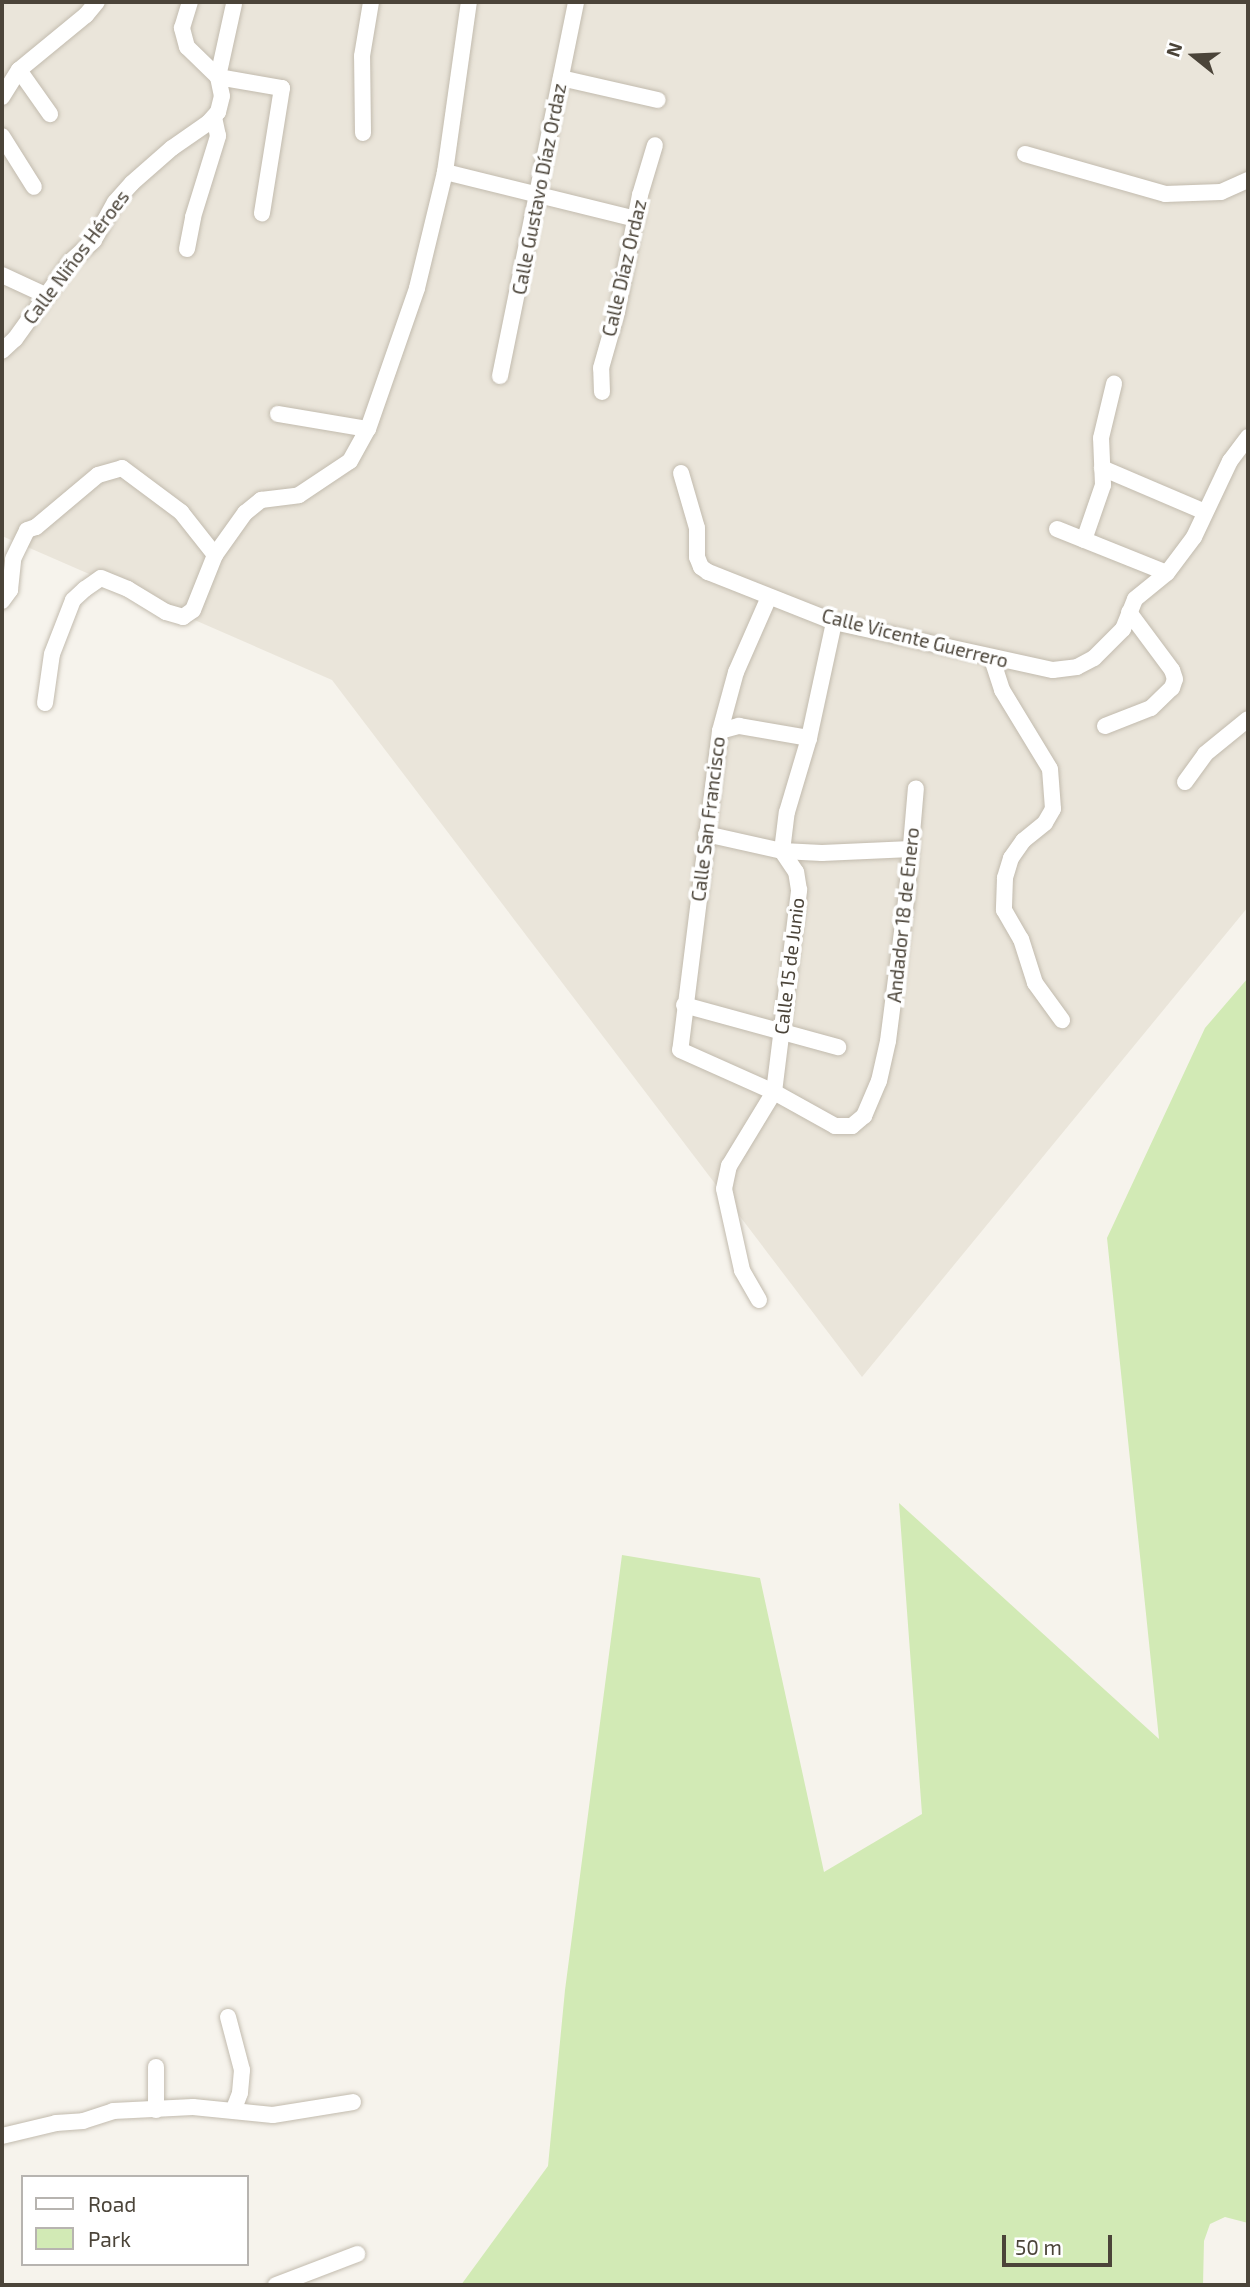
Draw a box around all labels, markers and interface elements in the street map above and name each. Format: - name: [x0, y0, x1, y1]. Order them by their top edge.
- north arrow: [1159, 21, 1229, 91]
- text: N: [1160, 39, 1187, 59]
- street label: Calle Gustavo Díaz Ordaz: [507, 81, 571, 297]
- street label: Calle Niños Héroes: [18, 186, 134, 328]
- street label: Calle Díaz Ordaz: [597, 197, 651, 339]
- street label: Calle Vicente Guerrero: [819, 604, 1011, 672]
- street label: Calle San Francisco: [687, 735, 729, 903]
- street label: Andador 18 de Enero: [882, 826, 924, 1004]
- street label: Calle 15 de Junio: [769, 896, 809, 1036]
- legend: [21, 2175, 248, 2266]
- text: Road: [88, 2191, 136, 2216]
- scale bar: [1005, 2220, 1115, 2264]
- text: Park: [88, 2226, 131, 2251]
- text: 50 m: [1015, 2234, 1062, 2259]

